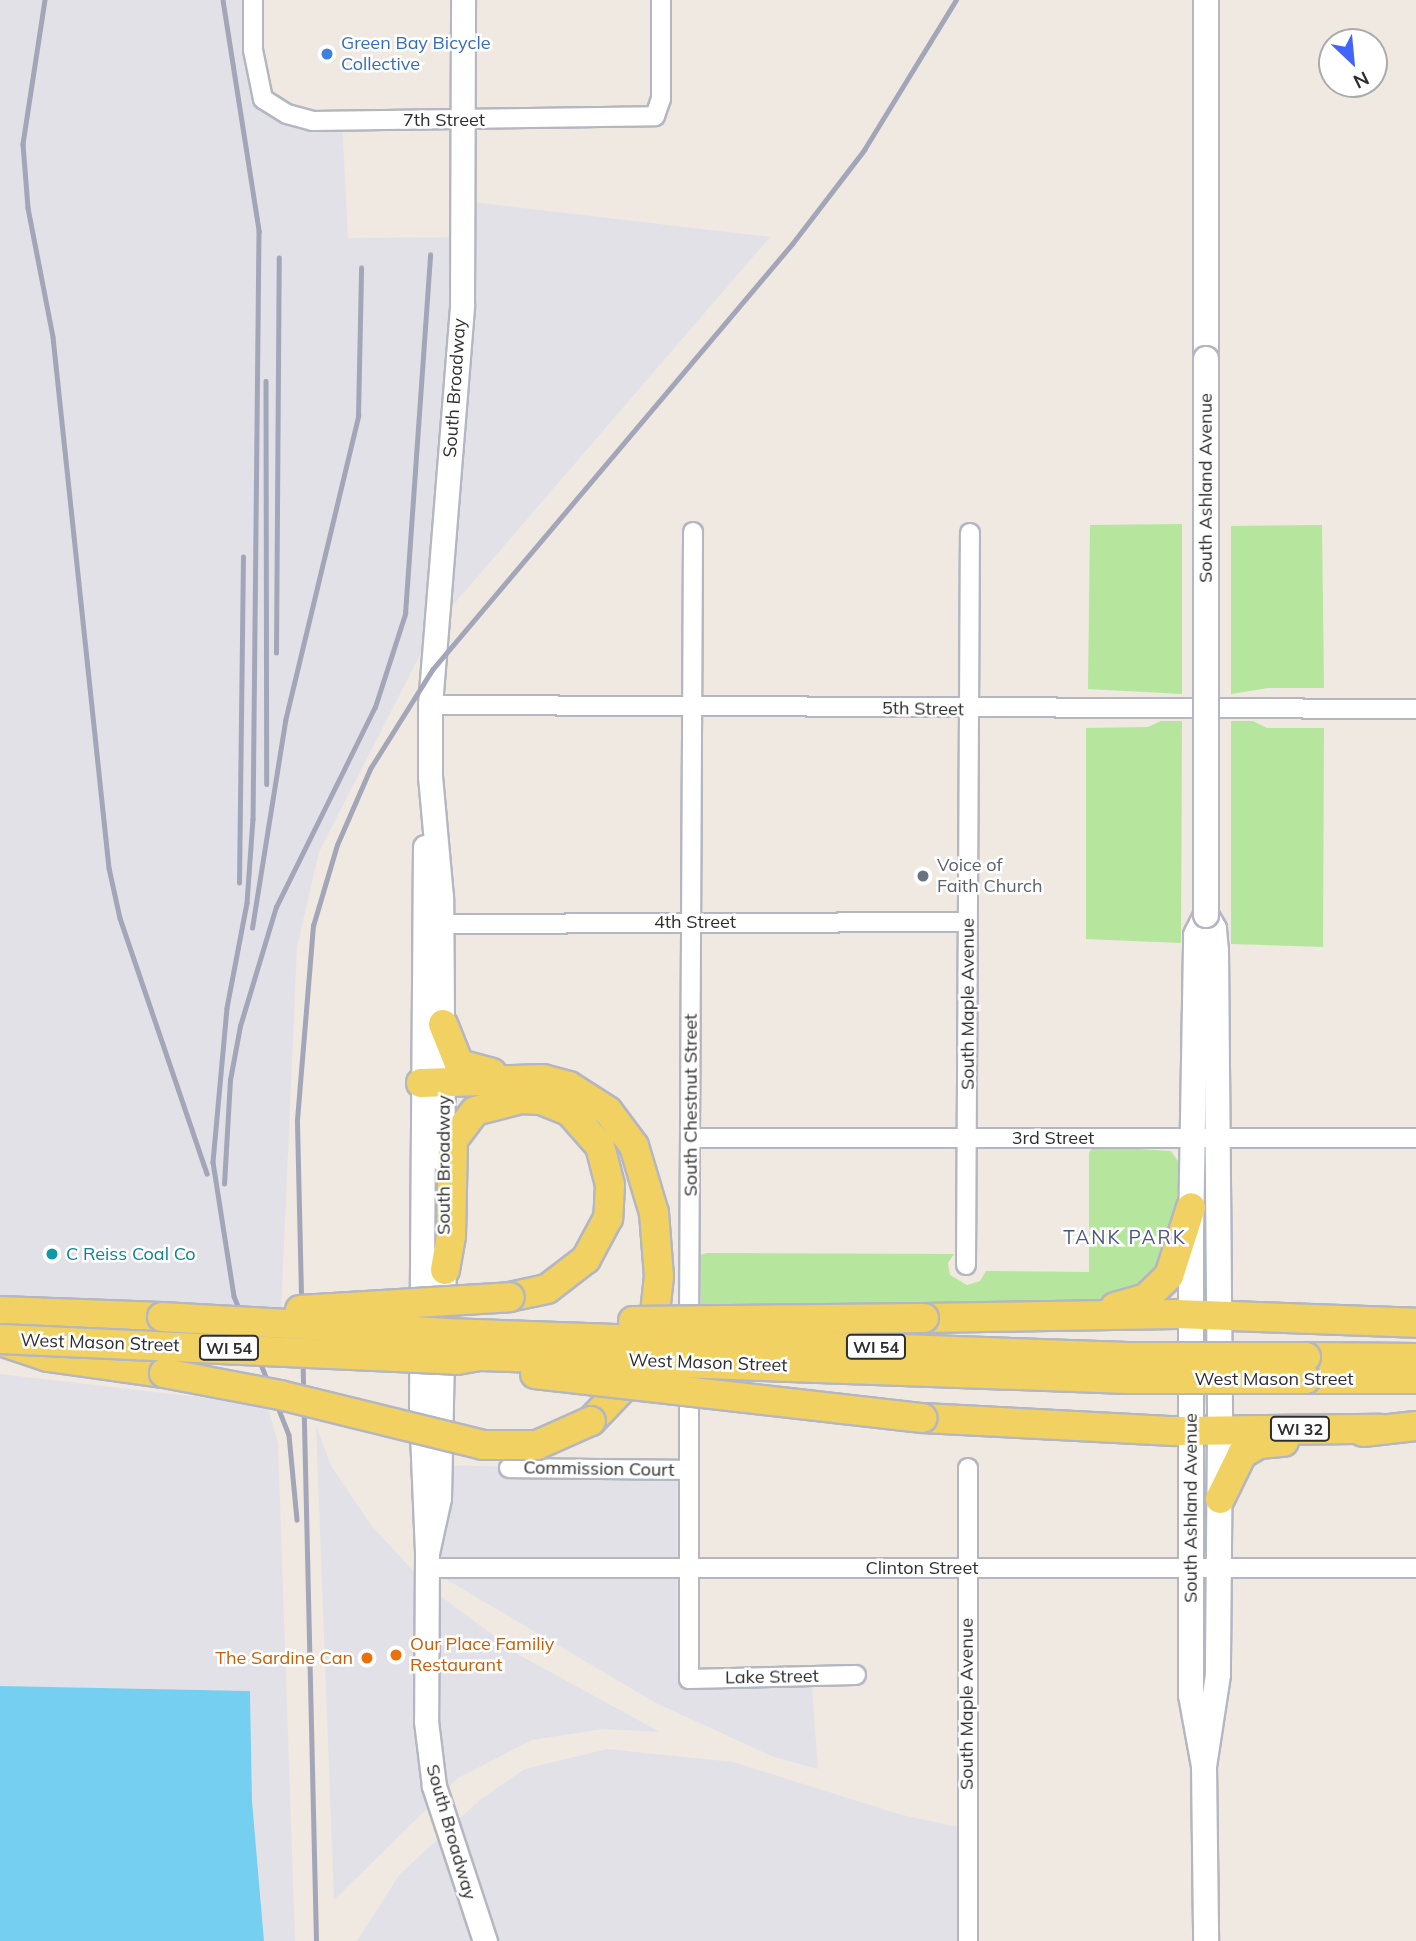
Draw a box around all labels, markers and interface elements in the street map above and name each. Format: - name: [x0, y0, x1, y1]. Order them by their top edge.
- north arrow: [1318, 28, 1388, 98]
- place label: Green Bay Bicycle Collective: [341, 33, 491, 76]
- marker: Green Bay Bicycle Collective: [319, 46, 335, 62]
- text: N: [1350, 66, 1373, 94]
- street label: 7th Street: [403, 109, 485, 131]
- street label: South Broadway: [439, 318, 471, 458]
- street label: South Ashland Avenue: [1195, 393, 1217, 583]
- street label: 5th Street: [882, 697, 964, 721]
- place label: Voice of Faith Church: [937, 855, 1043, 898]
- marker: Voice of Faith Church: [915, 868, 931, 884]
- street label: 4th Street: [654, 911, 736, 933]
- street label: South Maple Avenue: [957, 918, 979, 1090]
- street label: South Chestnut Street: [680, 1014, 702, 1196]
- street label: South Broadway: [433, 1095, 455, 1235]
- street label: 3rd Street: [1012, 1127, 1094, 1149]
- district label: TANK PARK: [1064, 1227, 1186, 1249]
- place label: C Reiss Coal Co: [66, 1243, 196, 1265]
- marker: C Reiss Coal Co: [44, 1246, 60, 1262]
- street label: West Mason Street: [20, 1329, 180, 1357]
- road number: WI 54: [844, 1334, 908, 1359]
- road number: WI 54: [198, 1336, 260, 1360]
- street label: West Mason Street: [628, 1349, 788, 1377]
- street label: West Mason Street: [1194, 1368, 1354, 1390]
- street label: South Ashland Avenue: [1180, 1413, 1202, 1603]
- road number: WI 32: [1268, 1416, 1332, 1442]
- street label: Commission Court: [523, 1457, 675, 1481]
- street label: Clinton Street: [866, 1557, 978, 1579]
- street label: South Maple Avenue: [956, 1618, 978, 1790]
- place label: Our Place Familiy Restaurant: [410, 1634, 554, 1676]
- place label: The Sardine Can: [215, 1647, 353, 1669]
- marker: Our Place Familiy Restaurant: [388, 1647, 404, 1663]
- marker: The Sardine Can: [359, 1650, 375, 1666]
- street label: Lake Street: [725, 1665, 819, 1689]
- street label: South Broadway: [421, 1762, 481, 1902]

